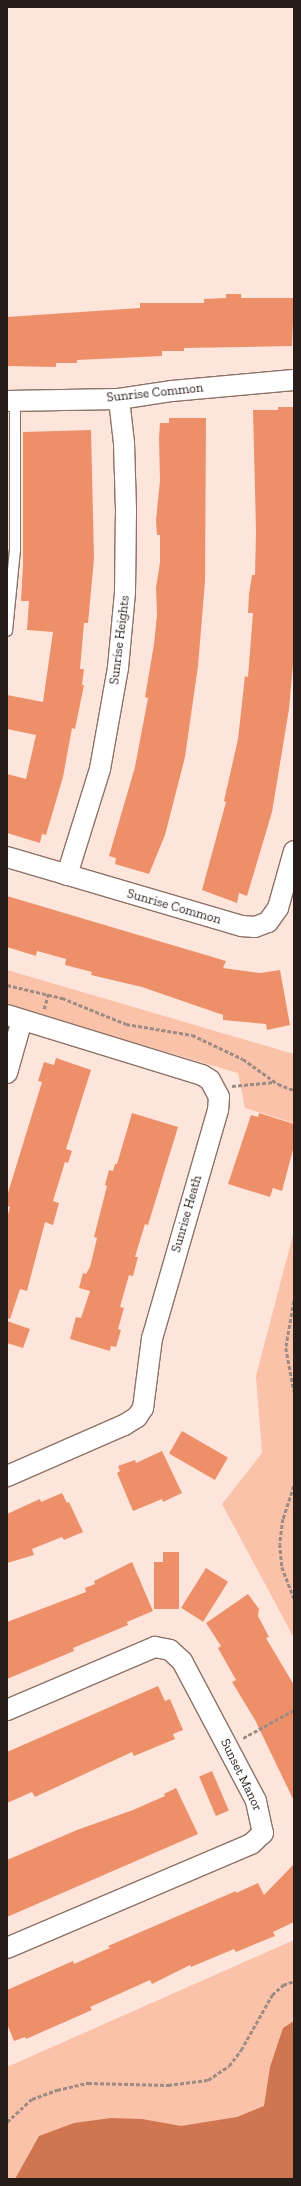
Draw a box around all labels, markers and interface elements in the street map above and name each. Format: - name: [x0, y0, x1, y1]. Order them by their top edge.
- street label: Sunrise Common: [106, 380, 204, 406]
- street label: Sunrise Heights: [107, 595, 133, 685]
- street label: Sunrise Common: [125, 886, 223, 928]
- street label: Sunrise Heath: [169, 1174, 205, 1254]
- street label: Sunset Manor: [217, 1736, 265, 1814]

